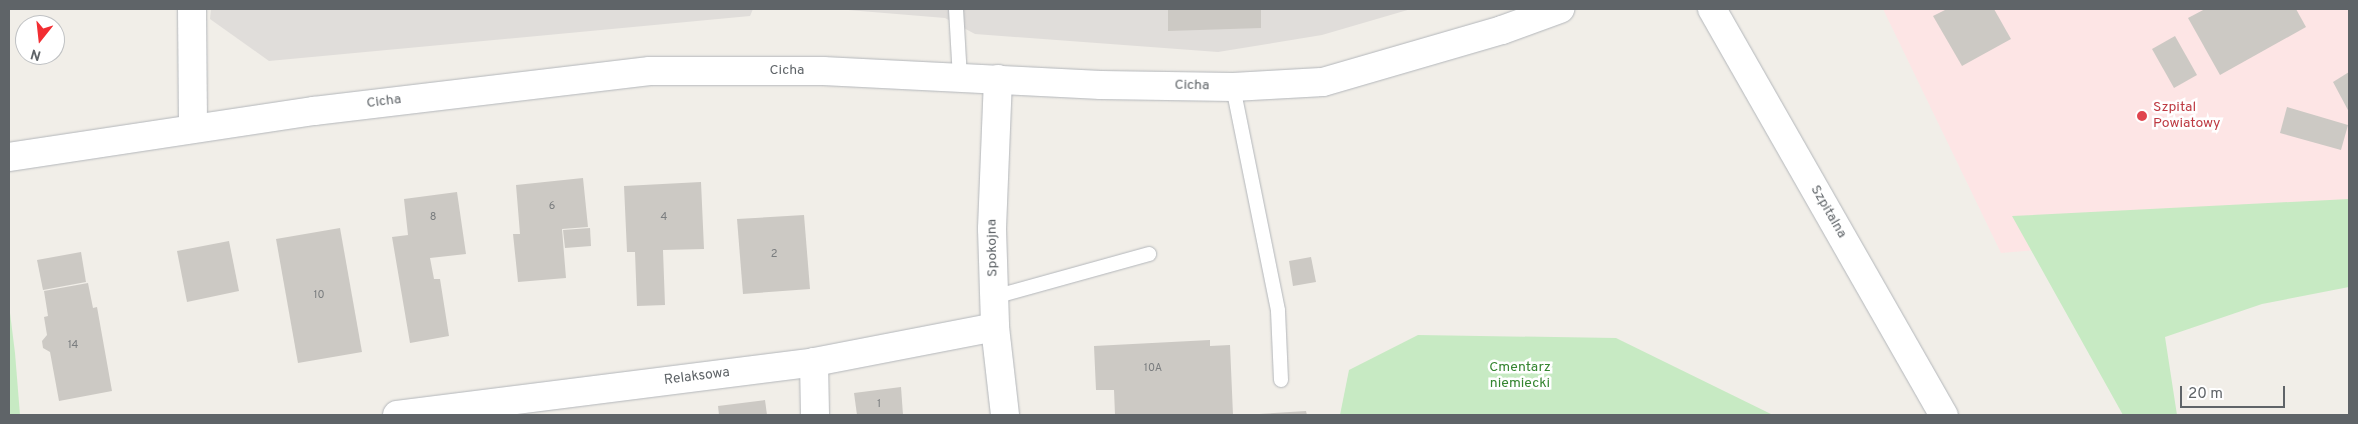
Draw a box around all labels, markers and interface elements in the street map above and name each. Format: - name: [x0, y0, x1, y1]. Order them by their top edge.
- north arrow: [15, 15, 65, 65]
- text: N: [29, 44, 43, 63]
- street label: Cicha: [770, 63, 804, 79]
- street label: Cicha: [1174, 77, 1210, 95]
- street label: Cicha: [366, 92, 402, 112]
- place label: Szpital Powiatowy: [2153, 100, 2220, 132]
- marker: Szpital Powiatowy: [2135, 109, 2149, 123]
- street label: Szpitalna: [1806, 183, 1850, 241]
- house number: 6: [549, 199, 555, 213]
- house number: 8: [430, 210, 436, 224]
- house number: 4: [661, 210, 667, 224]
- street label: Spokojna: [984, 219, 1002, 277]
- house number: 2: [771, 247, 777, 261]
- house number: 10: [313, 288, 325, 302]
- house number: 14: [68, 338, 78, 352]
- park label: Cmentarz niemiecki: [1489, 360, 1551, 392]
- house number: 10A: [1144, 361, 1162, 375]
- street label: Relaksowa: [663, 365, 731, 389]
- scale bar: [2183, 376, 2288, 408]
- text: 20 m: [2188, 385, 2223, 404]
- house number: 1: [877, 397, 881, 411]

